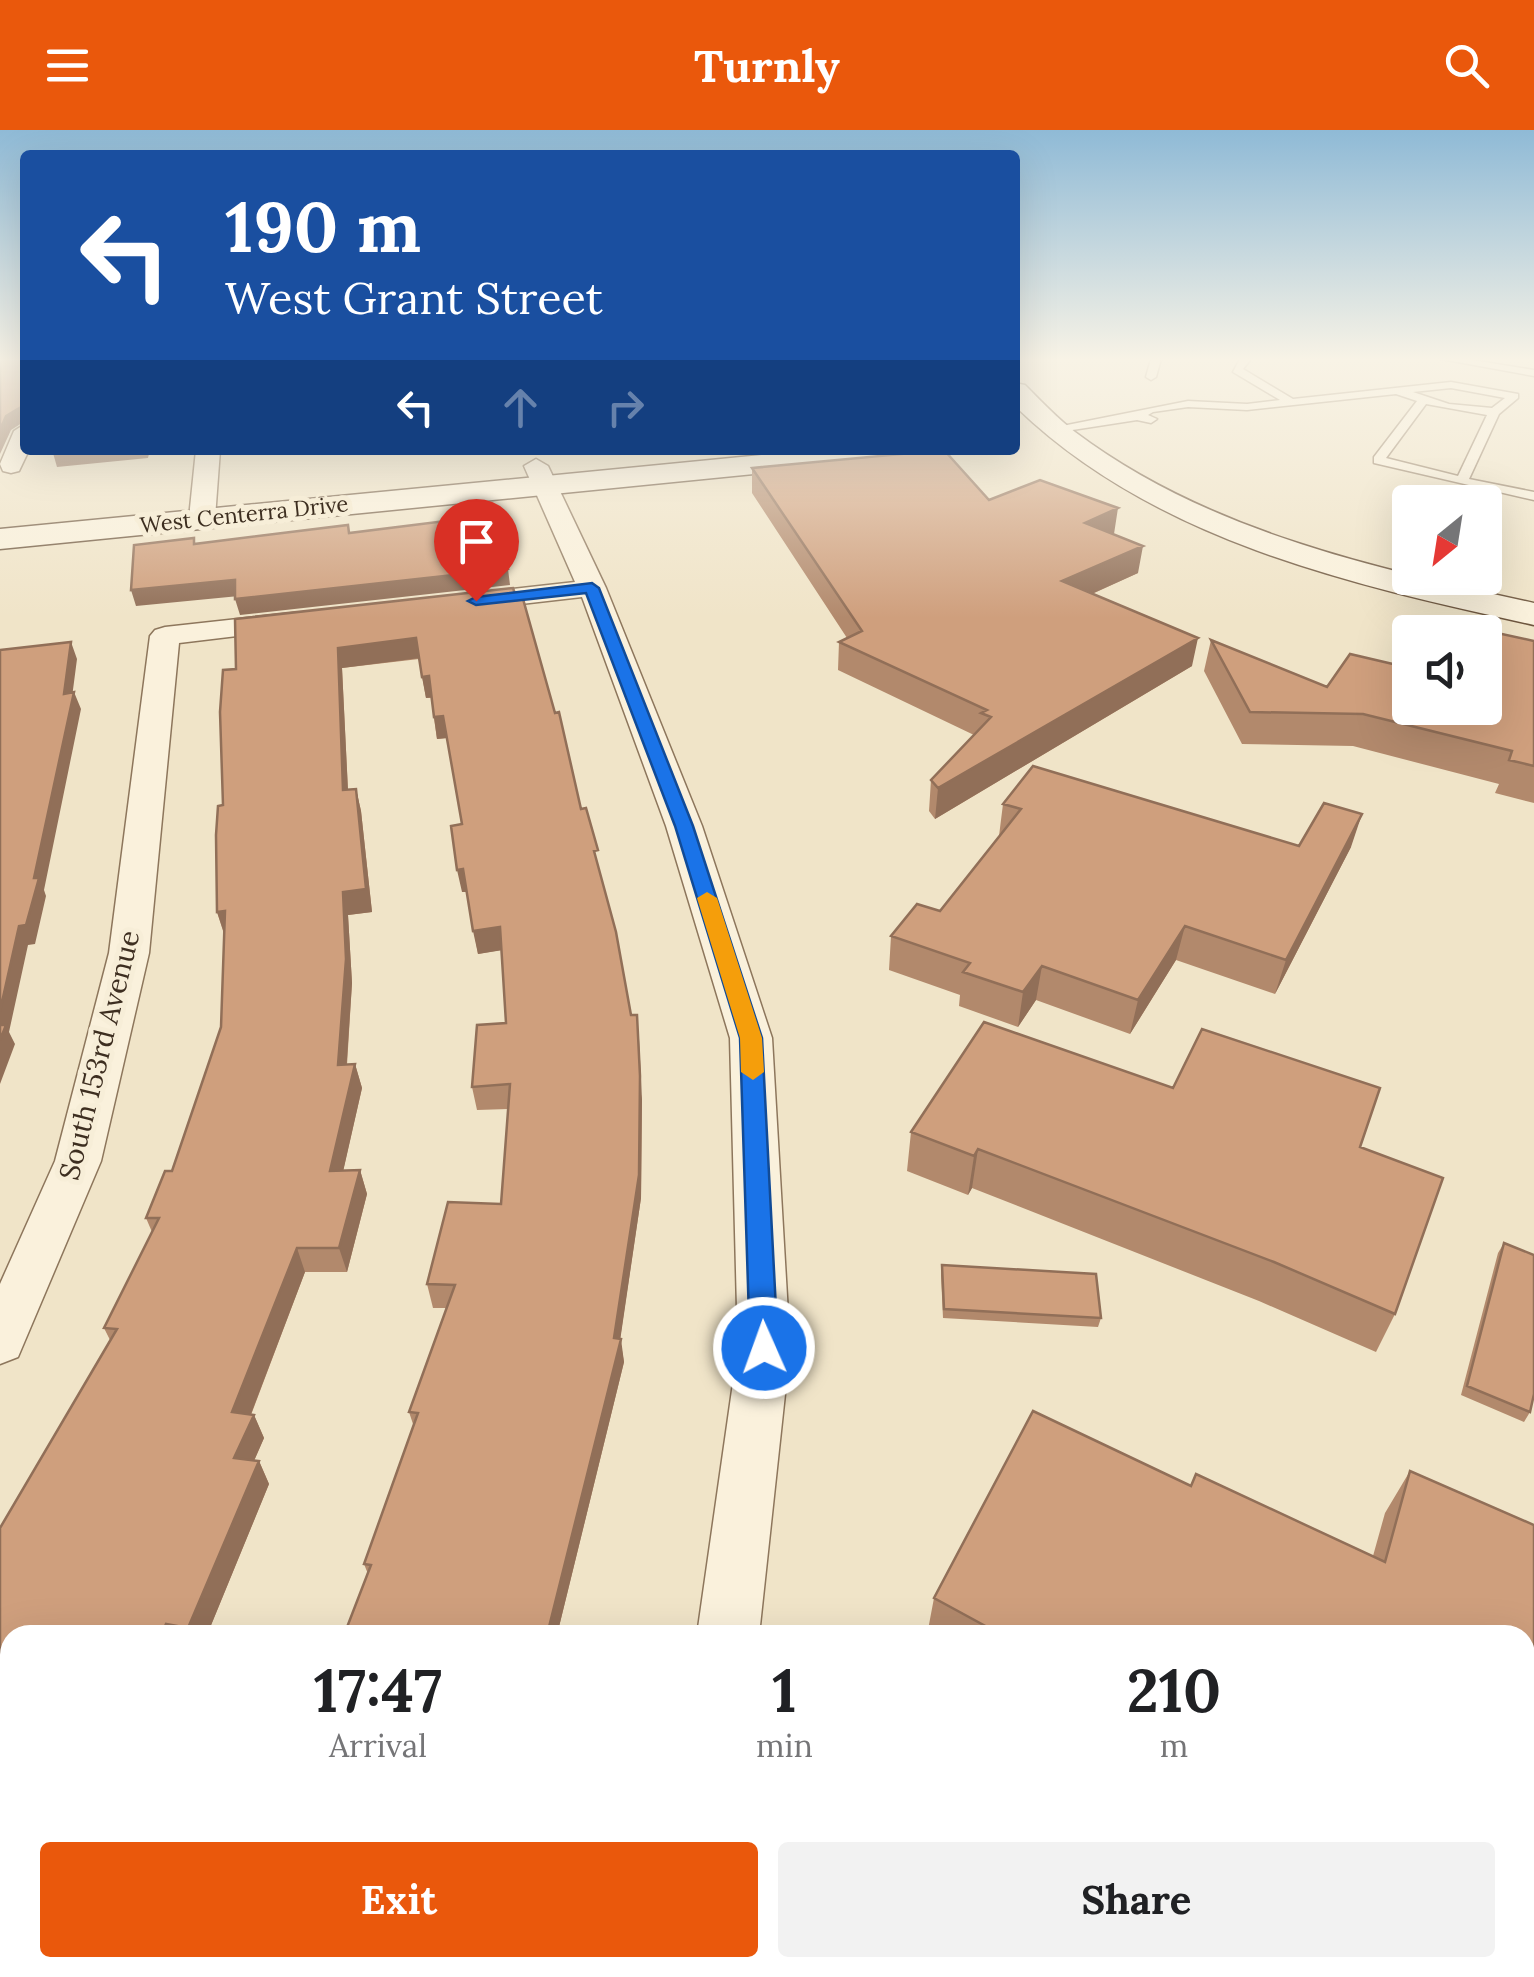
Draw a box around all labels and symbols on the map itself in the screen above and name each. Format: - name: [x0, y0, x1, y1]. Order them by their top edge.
- north arrow: [1392, 485, 1502, 595]
- street label: West Centerra Drive: [138, 489, 350, 539]
- pin: [434, 499, 519, 602]
- street label: South 153rd Avenue: [51, 926, 147, 1184]
- position arrow: [712, 1296, 816, 1400]

